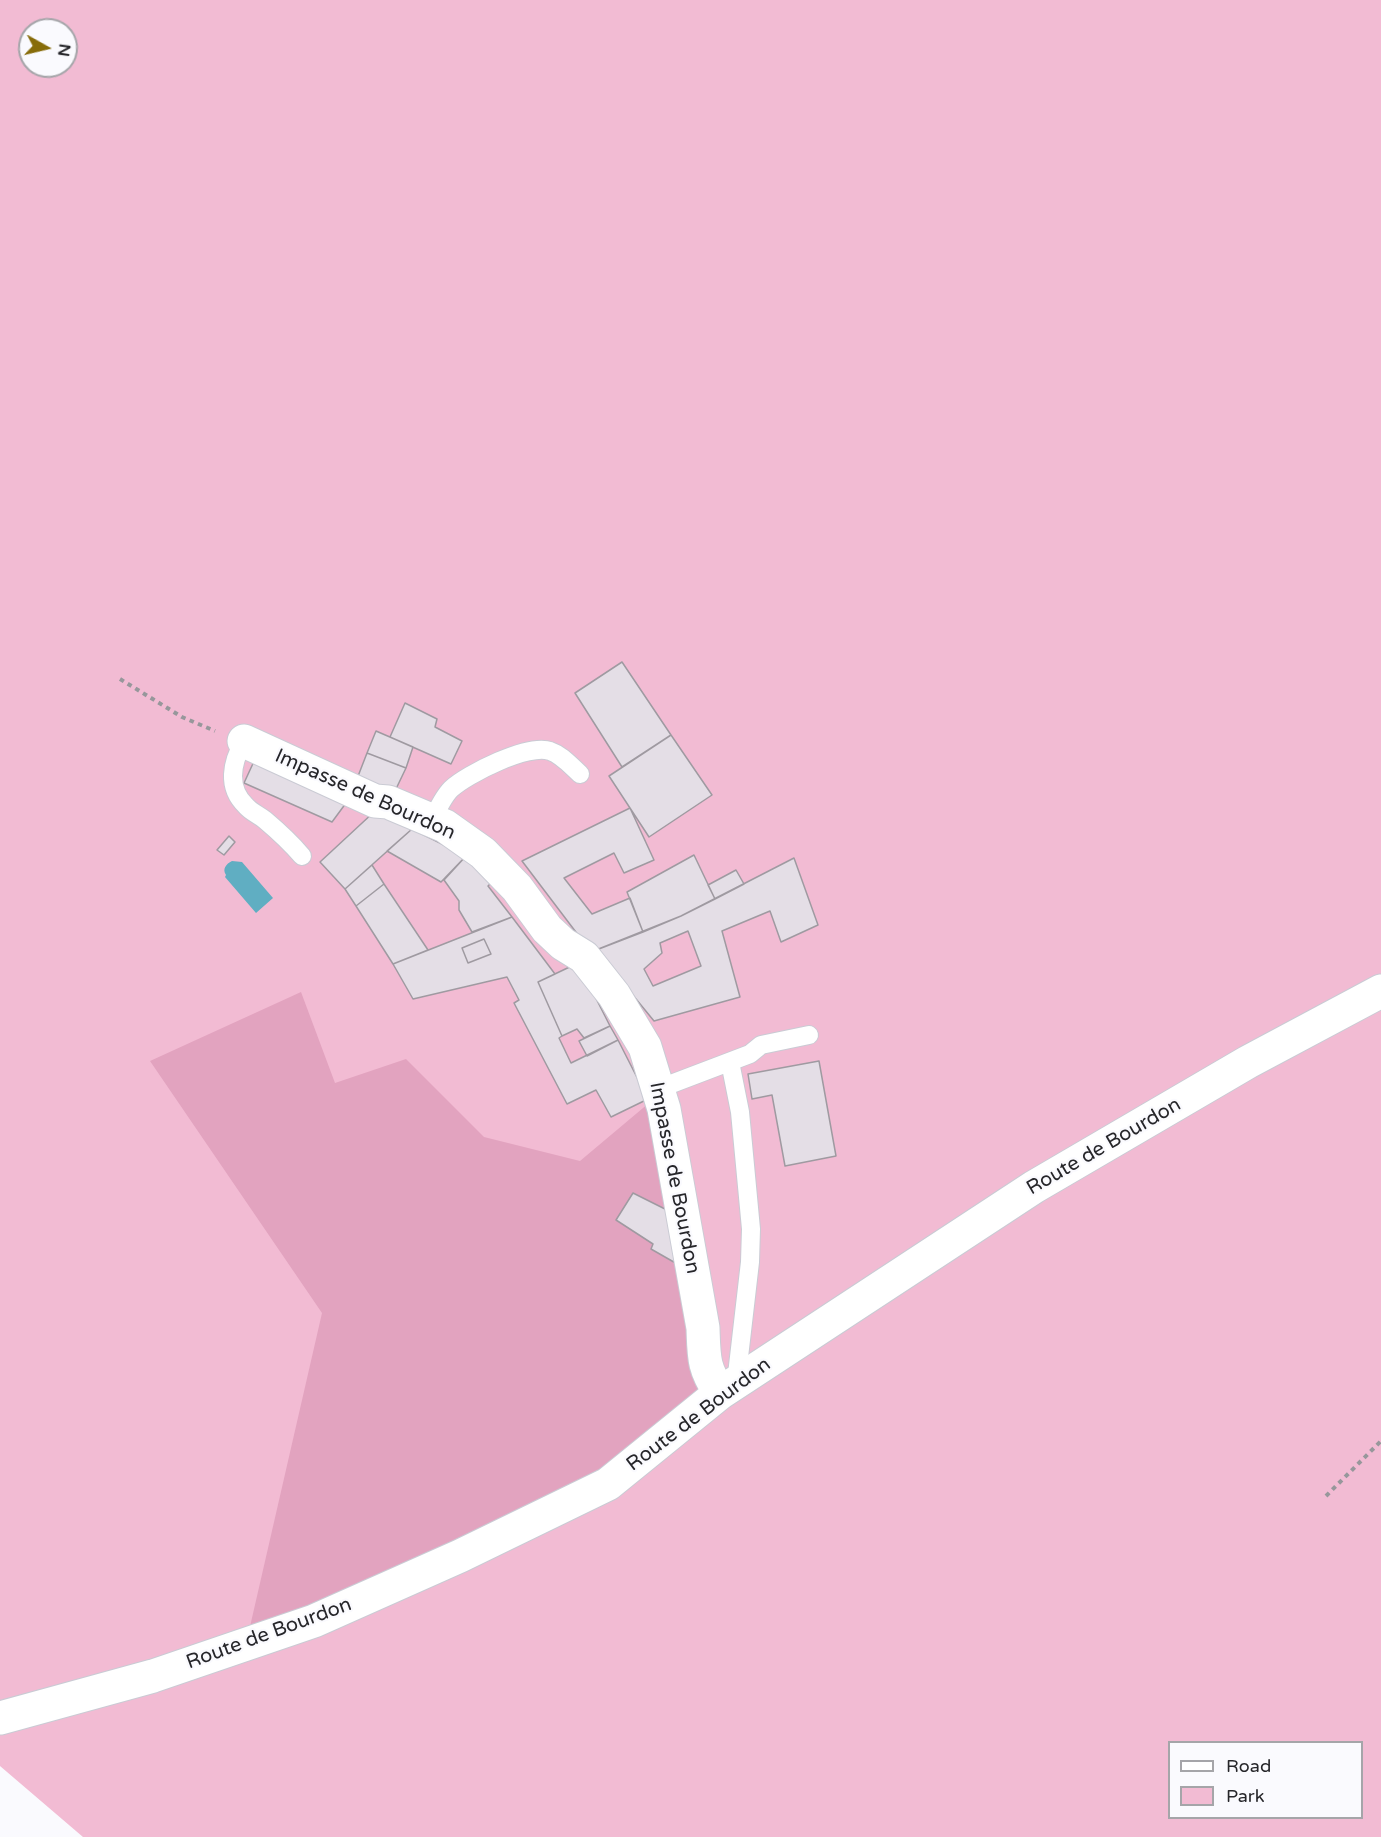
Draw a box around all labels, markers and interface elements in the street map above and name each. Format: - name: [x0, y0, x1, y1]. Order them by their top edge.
- north arrow: [18, 18, 78, 78]
- text: N: [53, 42, 75, 58]
- street label: Impasse de Bourdon: [271, 744, 459, 846]
- street label: Impasse de Bourdon: [644, 1080, 704, 1276]
- street label: Route de Bourdon: [1023, 1093, 1185, 1201]
- street label: Route de Bourdon: [622, 1353, 776, 1477]
- street label: Route de Bourdon: [183, 1593, 355, 1675]
- legend: [1168, 1741, 1363, 1819]
- text: Road: [1226, 1755, 1271, 1777]
- text: Park: [1226, 1785, 1264, 1807]

